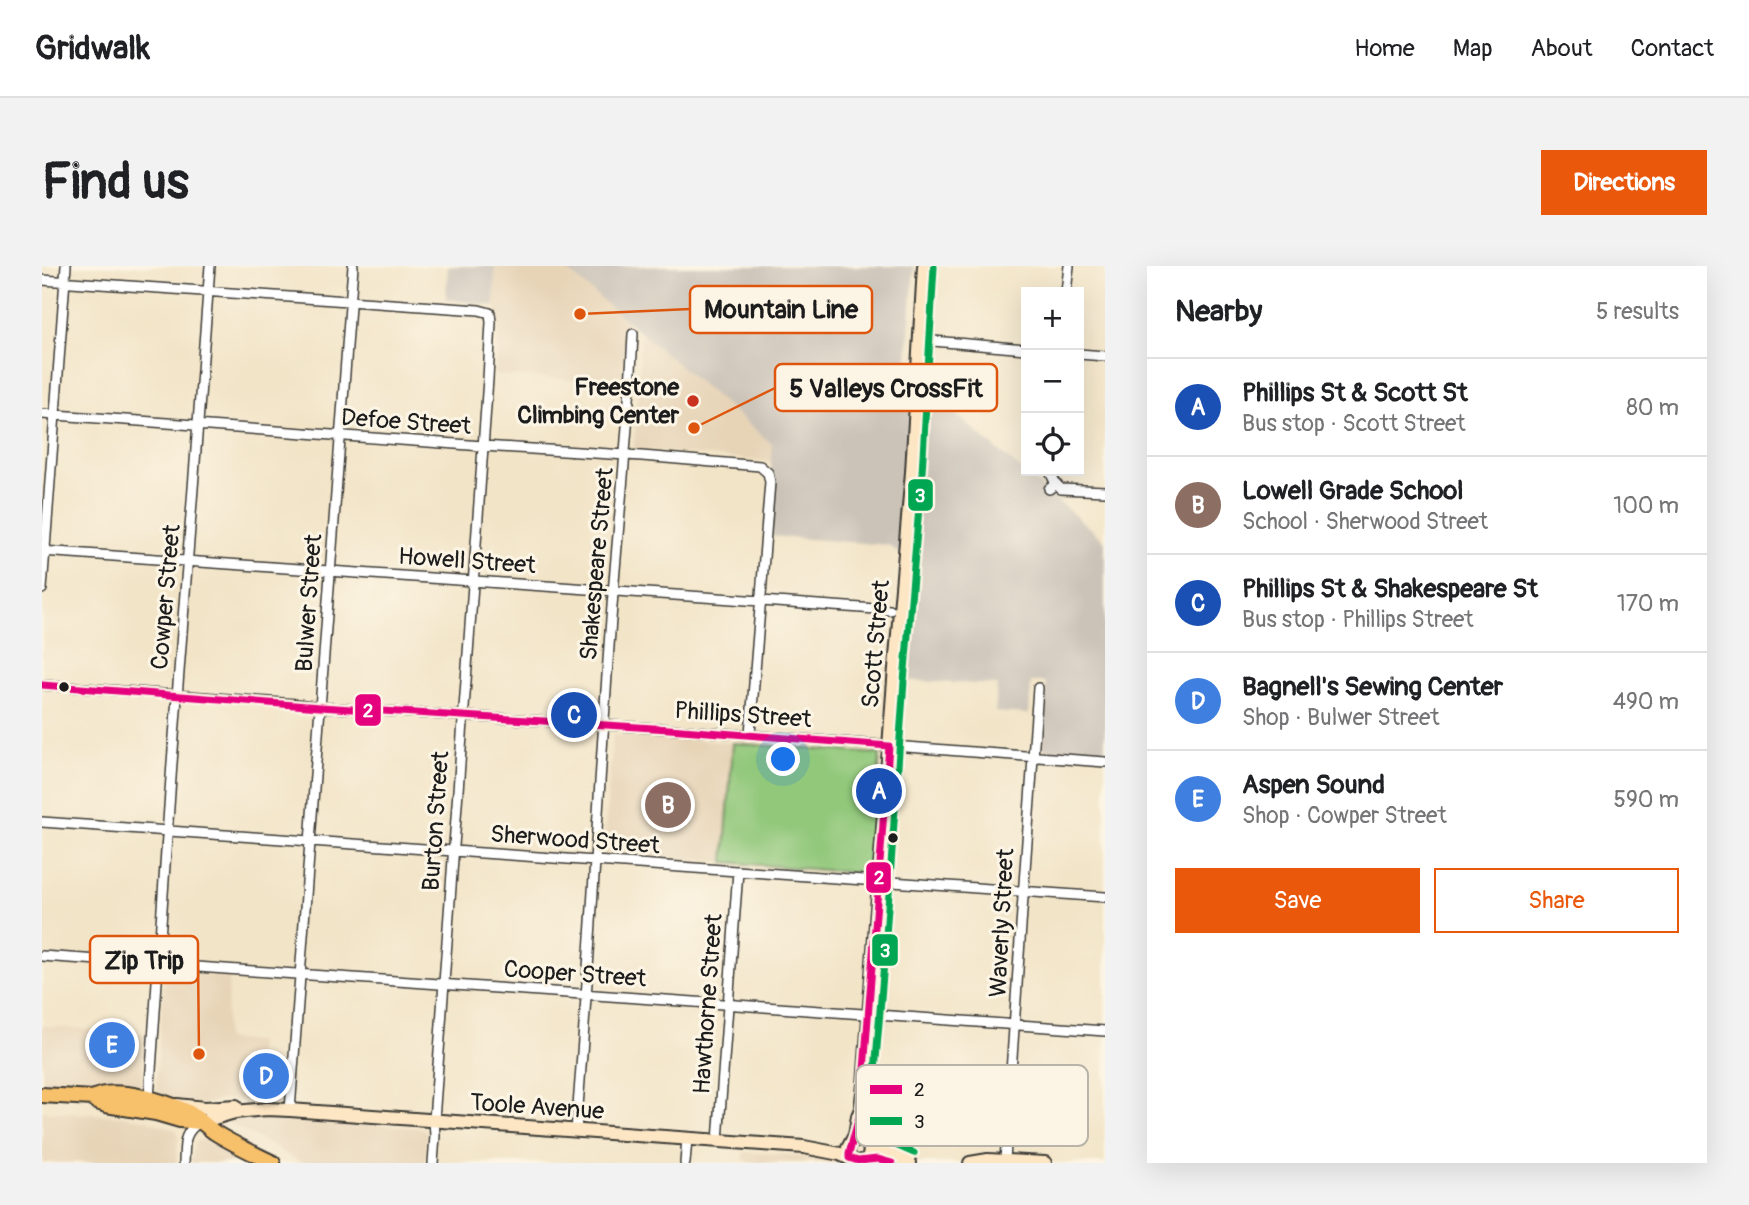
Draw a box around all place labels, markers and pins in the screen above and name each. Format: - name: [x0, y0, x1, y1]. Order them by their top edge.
- callout: Mountain Line: [690, 286, 872, 333]
- callout: 5 Valleys CrossFit: [775, 364, 997, 411]
- place label: Freestone Climbing Center: [517, 373, 680, 430]
- marker: Freestone Climbing Center: [685, 393, 701, 409]
- unlabelled marker: [57, 680, 71, 694]
- pin: C: [551, 689, 597, 741]
- pin: A: [856, 765, 902, 817]
- pin: B: [645, 779, 691, 831]
- unlabelled marker: [886, 831, 900, 845]
- callout: Zip Trip: [90, 936, 198, 983]
- pin: E: [89, 1019, 135, 1071]
- pin: D: [243, 1050, 289, 1102]

